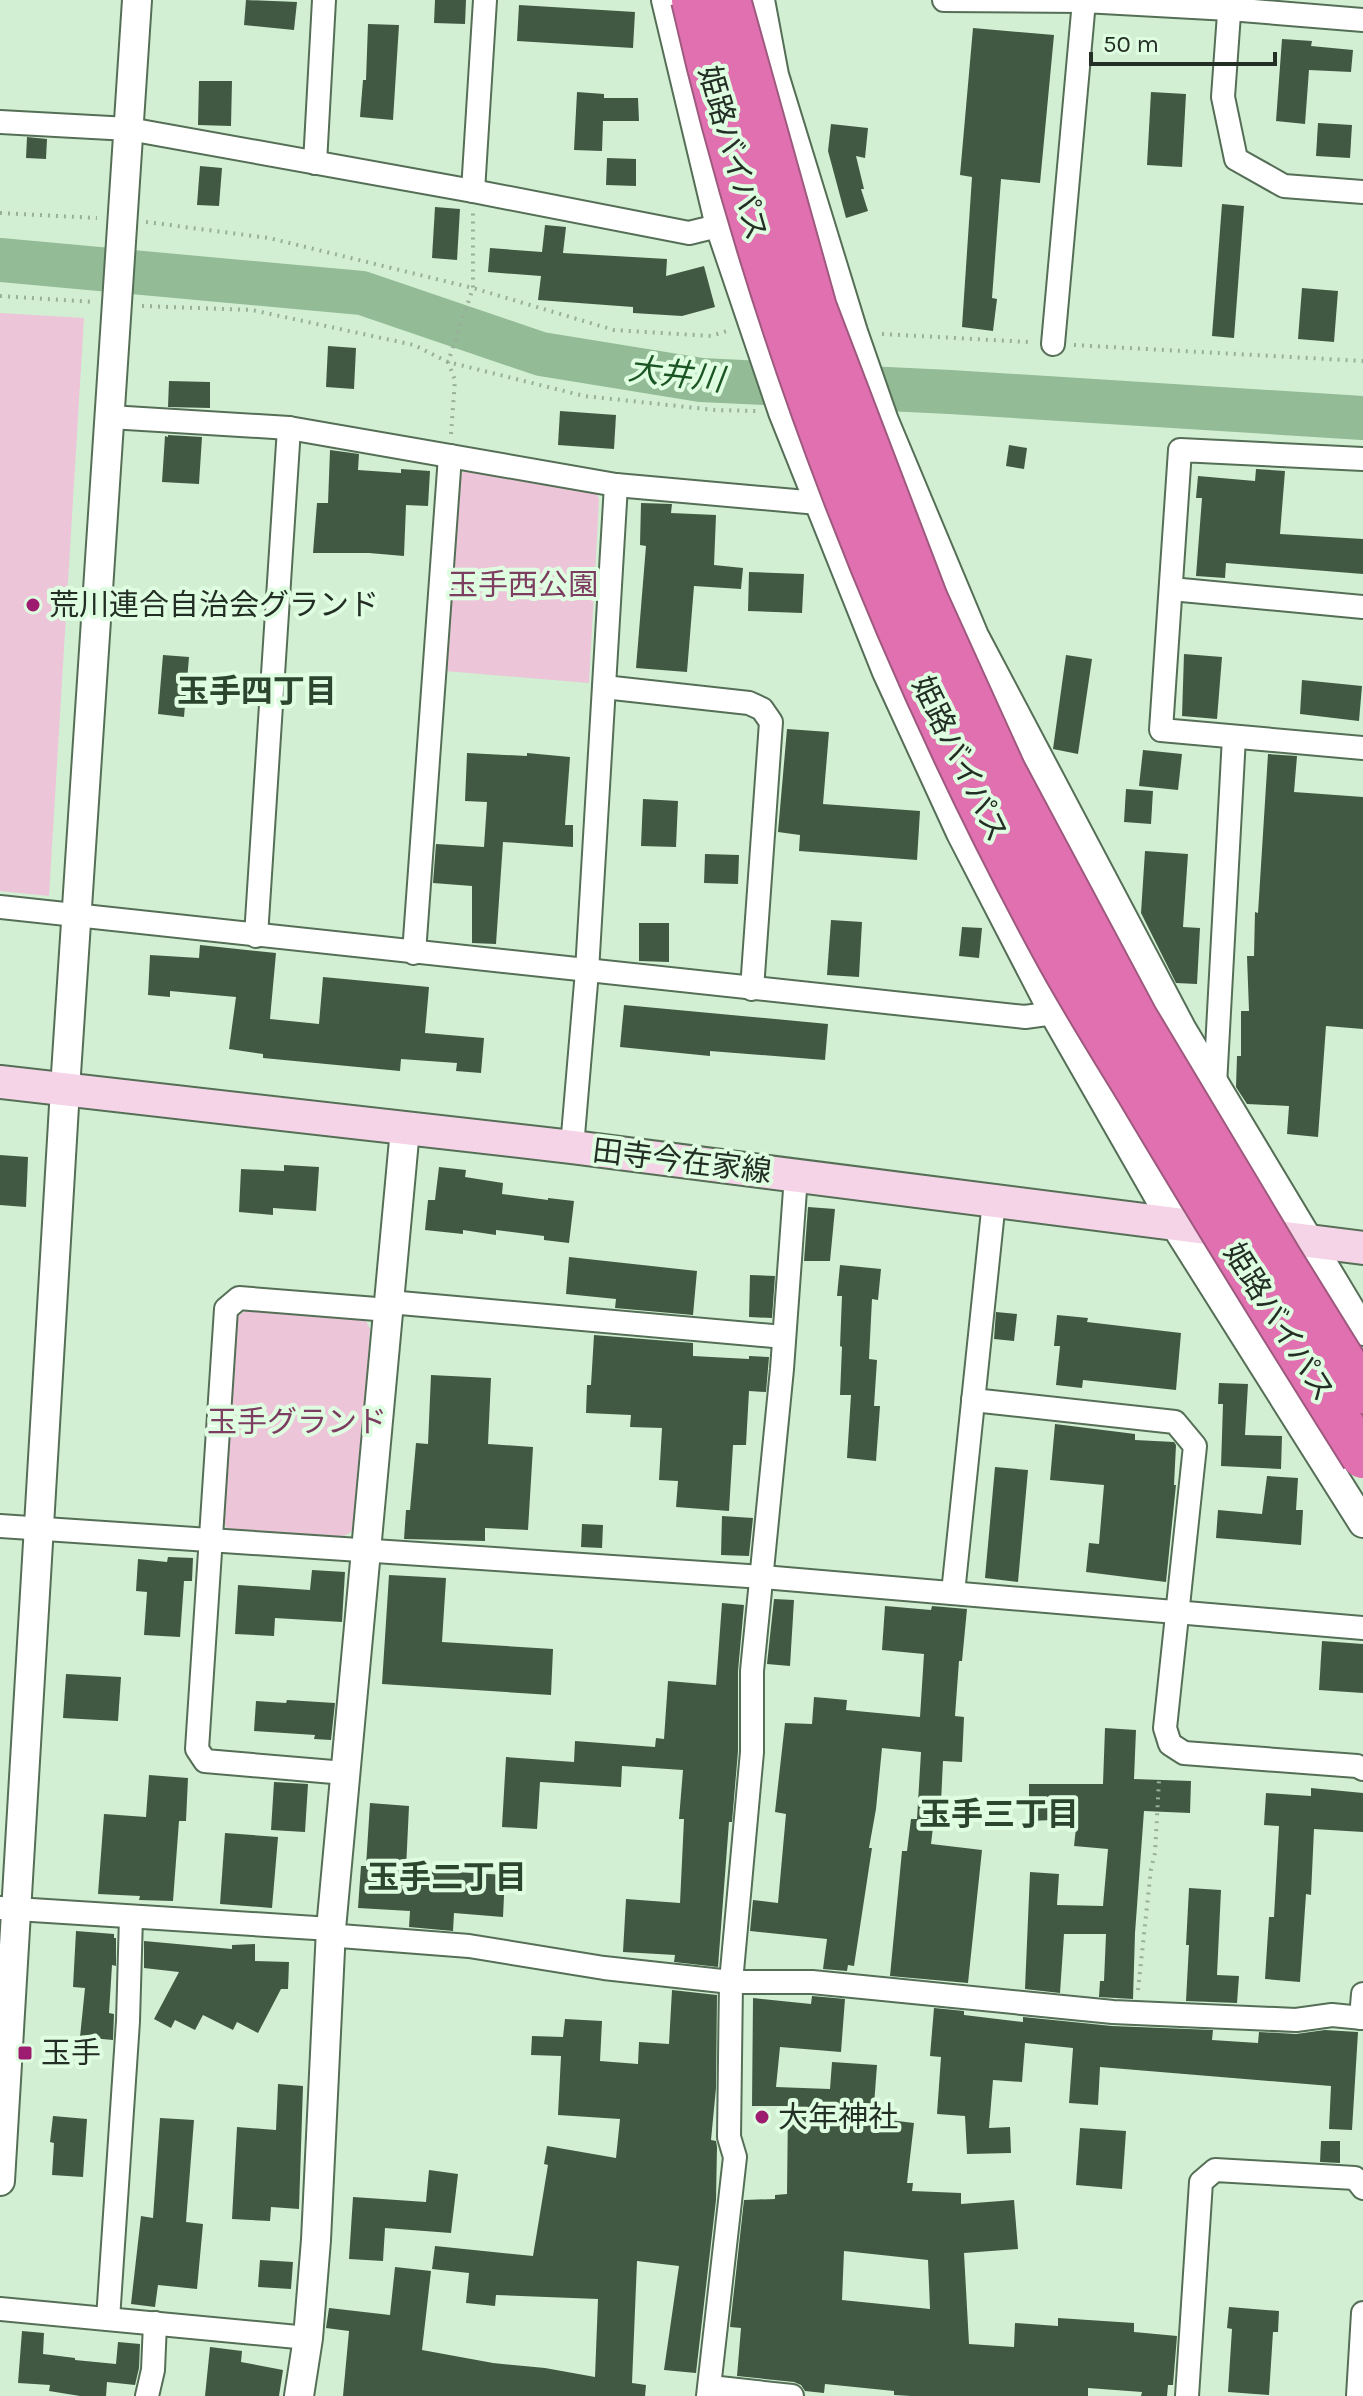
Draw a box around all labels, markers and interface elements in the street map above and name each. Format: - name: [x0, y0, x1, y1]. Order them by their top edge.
- scale bar: [1091, 16, 1275, 66]
- text: 50 m: [1103, 30, 1159, 58]
- street label: 姫路バイパス: [691, 62, 775, 244]
- water label: 大井川: [626, 350, 729, 399]
- park label: 玉手西公園: [448, 567, 598, 603]
- place label: 荒川連合自治会グランド: [49, 587, 379, 623]
- marker: 荒川連合自治会グランド: [24, 596, 42, 614]
- street label: 姫路バイパス: [904, 670, 1016, 848]
- district label: 玉手四丁目: [177, 673, 337, 710]
- street label: 田寺今在家線: [590, 1132, 774, 1190]
- street label: 姫路バイパス: [1216, 1236, 1342, 1408]
- park label: 玉手グランド: [207, 1404, 387, 1440]
- district label: 玉手三丁目: [919, 1796, 1079, 1833]
- district label: 玉手二丁目: [367, 1859, 527, 1896]
- place label: 玉手: [41, 2035, 101, 2071]
- marker: 玉手: [16, 2044, 34, 2062]
- place label: 大年神社: [778, 2099, 898, 2135]
- marker: 大年神社: [753, 2108, 771, 2126]

